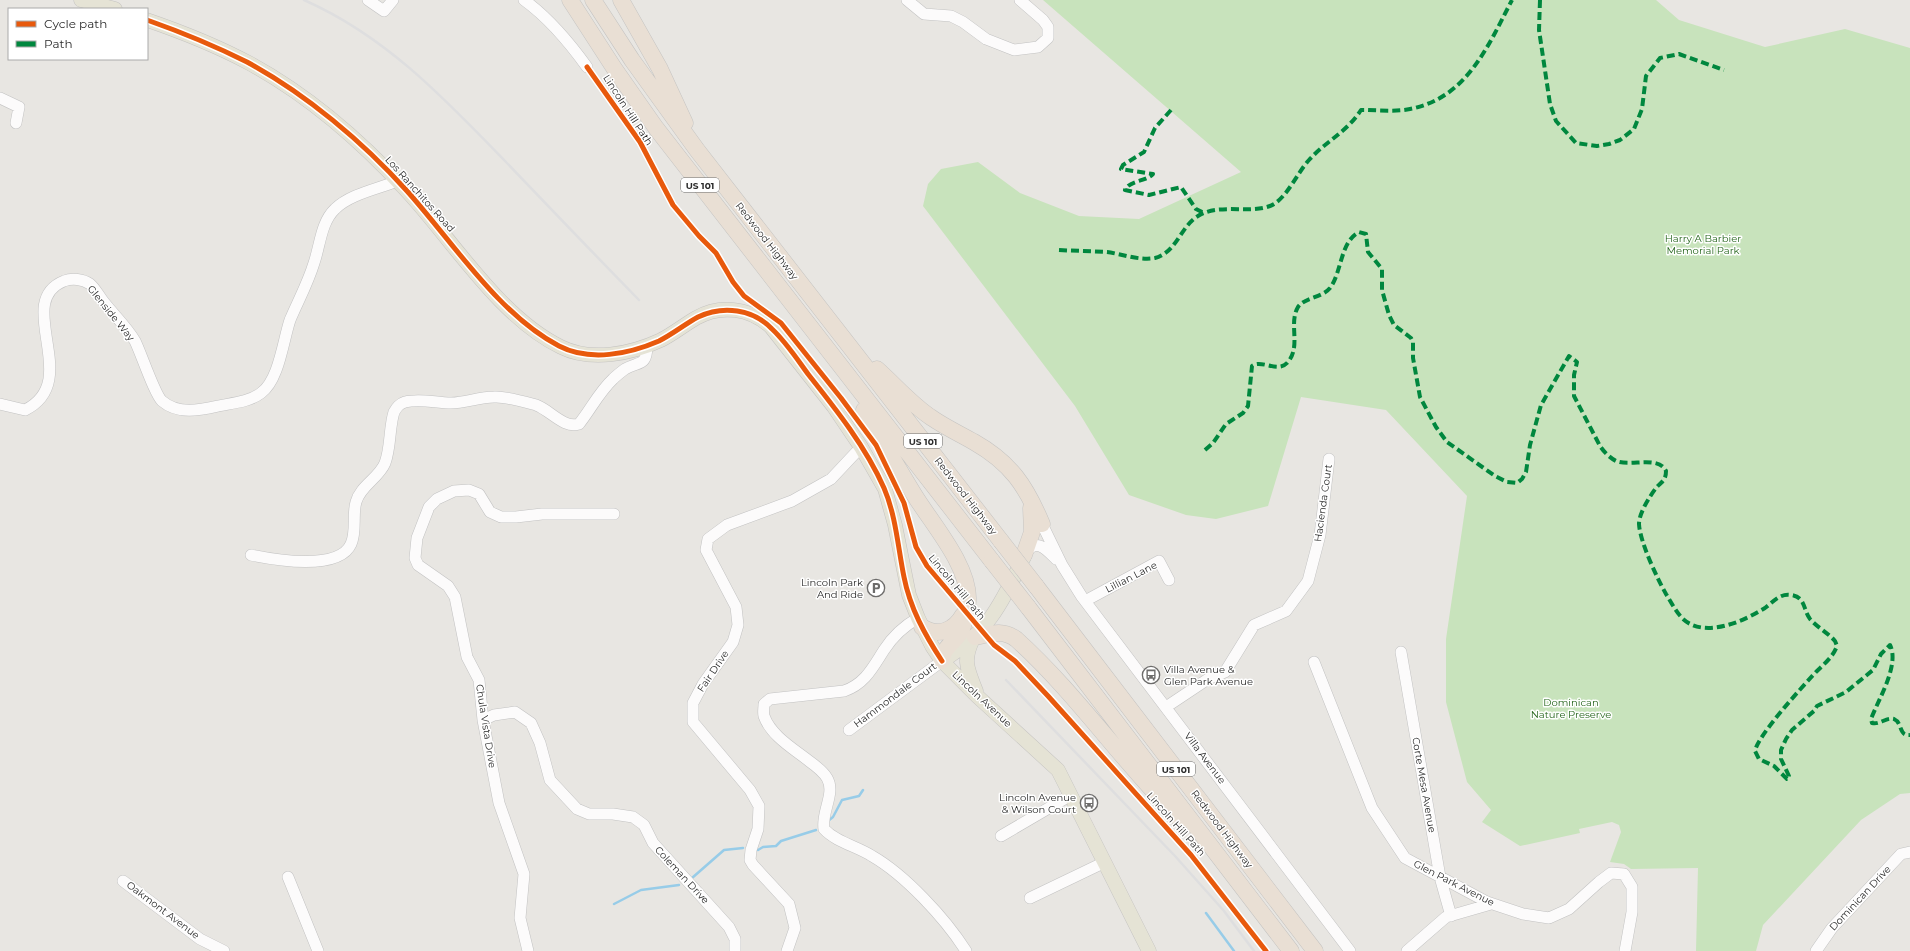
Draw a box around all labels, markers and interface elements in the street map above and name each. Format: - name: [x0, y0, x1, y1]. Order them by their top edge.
- legend: [8, 8, 148, 60]
- text: Cycle path: [44, 16, 107, 31]
- text: Path: [44, 36, 73, 51]
- street label: Lincoln Hill Path: [600, 72, 656, 148]
- street label: Los Ranchitos Road: [382, 153, 458, 235]
- road number: US 101: [681, 178, 719, 192]
- street label: Redwood Highway: [733, 200, 802, 283]
- park label: Harry A Barbier Memorial Park: [1665, 232, 1741, 257]
- street label: Glenside Way: [85, 283, 138, 344]
- road number: US 101: [904, 434, 942, 448]
- street label: Redwood Highway: [932, 455, 1001, 538]
- street label: Hacienda Court: [1311, 463, 1335, 543]
- street label: Lincoln Hill Path: [926, 551, 988, 623]
- street label: Lillian Lane: [1103, 558, 1159, 596]
- place label: Lincoln Park And Ride: [801, 576, 863, 601]
- parking icon: Lincoln Park And Ride: [866, 578, 886, 598]
- street label: Fair Drive: [694, 648, 732, 694]
- street label: Hammondale Court: [851, 660, 939, 730]
- place label: Villa Avenue & Glen Park Avenue: [1164, 663, 1253, 688]
- bus stop icon: Villa Avenue & Glen Park Avenue: [1141, 665, 1161, 685]
- street label: Lincoln Avenue: [949, 668, 1015, 730]
- street label: Chula Vista Drive: [473, 683, 499, 769]
- park label: Dominican Nature Preserve: [1531, 696, 1611, 721]
- street label: Villa Avenue: [1181, 730, 1229, 786]
- street label: Corte Mesa Avenue: [1409, 736, 1439, 834]
- road number: US 101: [1157, 762, 1195, 776]
- street label: Redwood Highway: [1188, 787, 1256, 871]
- street label: Lincoln Hill Path: [1144, 789, 1208, 859]
- place label: Lincoln Avenue & Wilson Court: [999, 791, 1076, 816]
- bus stop icon: Lincoln Avenue & Wilson Court: [1079, 793, 1099, 813]
- street label: Coleman Drive: [652, 844, 712, 906]
- street label: Glen Park Avenue: [1411, 857, 1497, 909]
- street label: Dominican Drive: [1826, 863, 1894, 933]
- street label: Oakmont Avenue: [124, 878, 202, 942]

